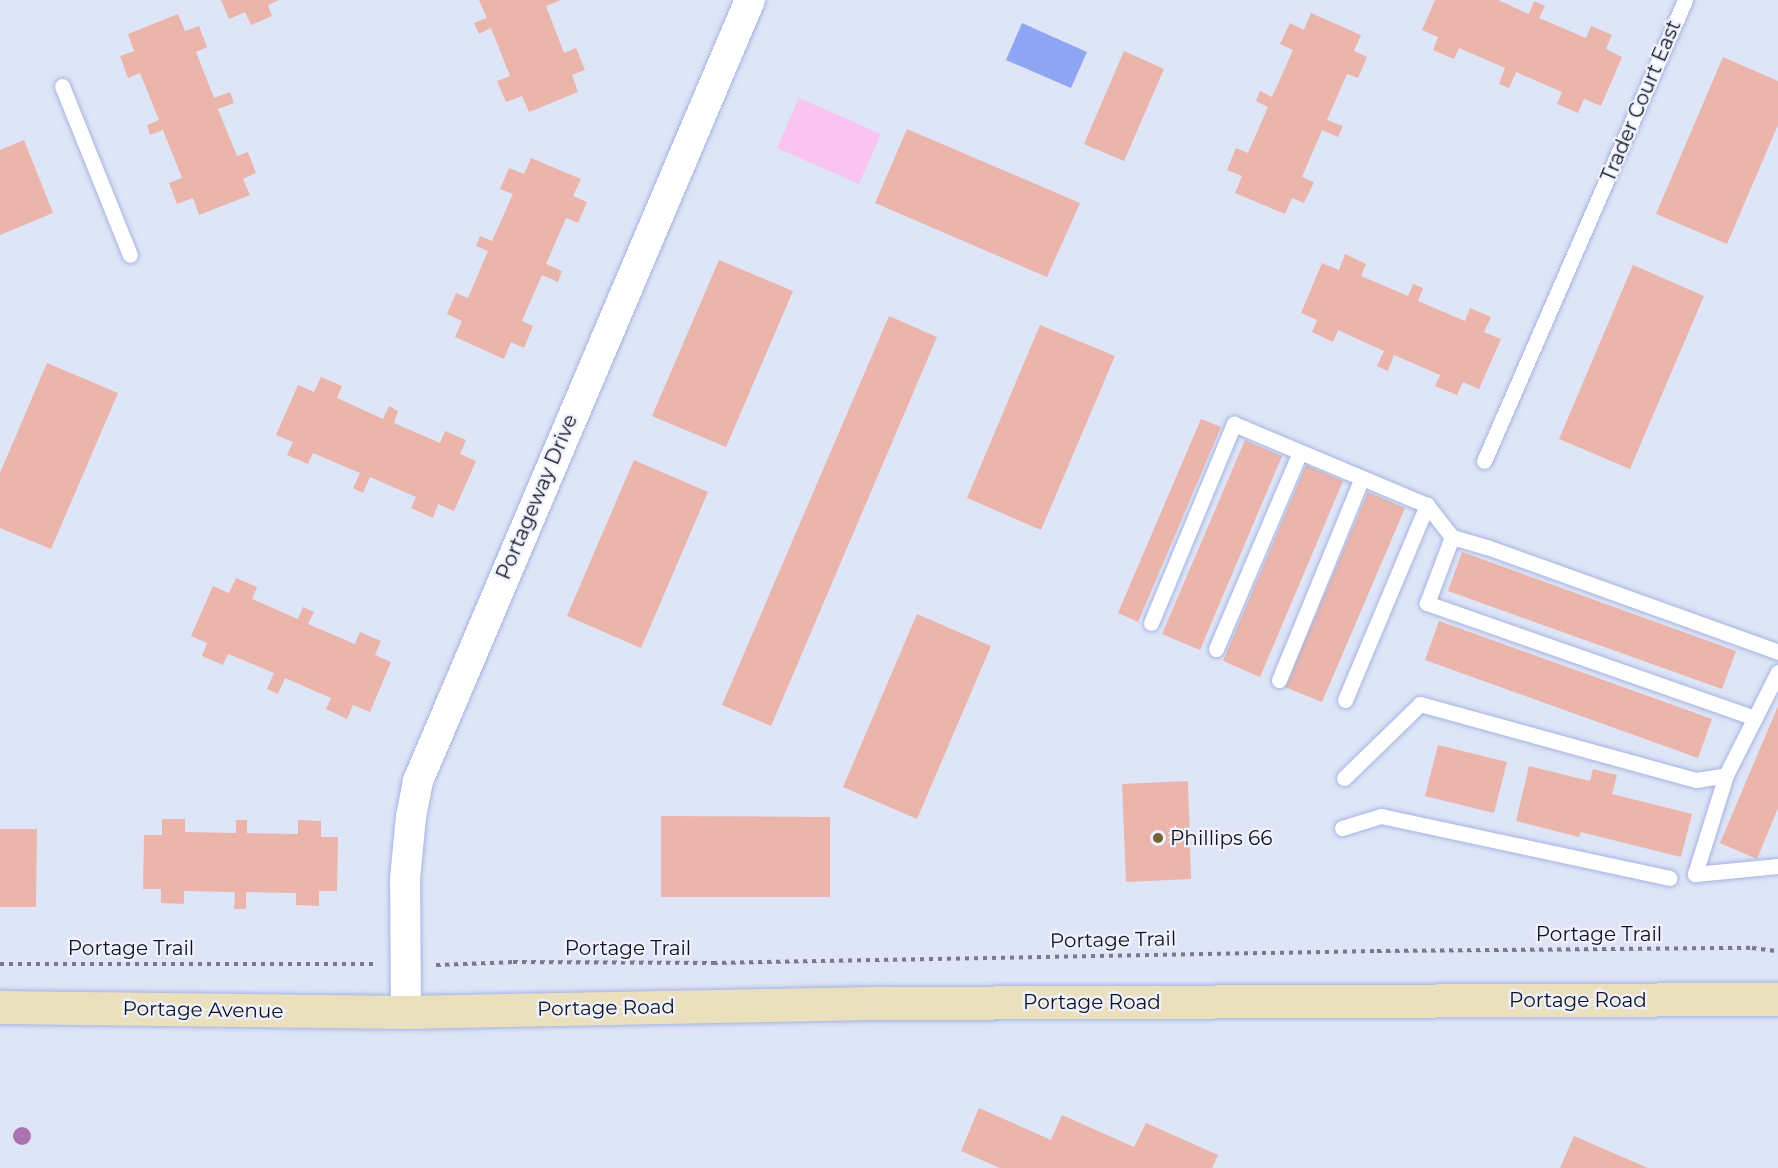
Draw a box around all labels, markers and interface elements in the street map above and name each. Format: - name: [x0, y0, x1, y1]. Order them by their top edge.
- street label: Trader Court East: [1596, 17, 1686, 185]
- street label: Portageway Drive: [491, 411, 583, 583]
- place label: Phillips 66: [1170, 826, 1272, 850]
- marker: Phillips 66: [1151, 831, 1165, 845]
- street label: Portage Trail: [1536, 922, 1662, 946]
- street label: Portage Trail: [1050, 927, 1176, 953]
- street label: Portage Trail: [68, 936, 194, 960]
- street label: Portage Trail: [565, 936, 691, 960]
- street label: Portage Road: [1509, 988, 1647, 1012]
- street label: Portage Road: [1023, 990, 1161, 1014]
- street label: Portage Road: [537, 995, 675, 1021]
- street label: Portage Avenue: [122, 997, 284, 1023]

